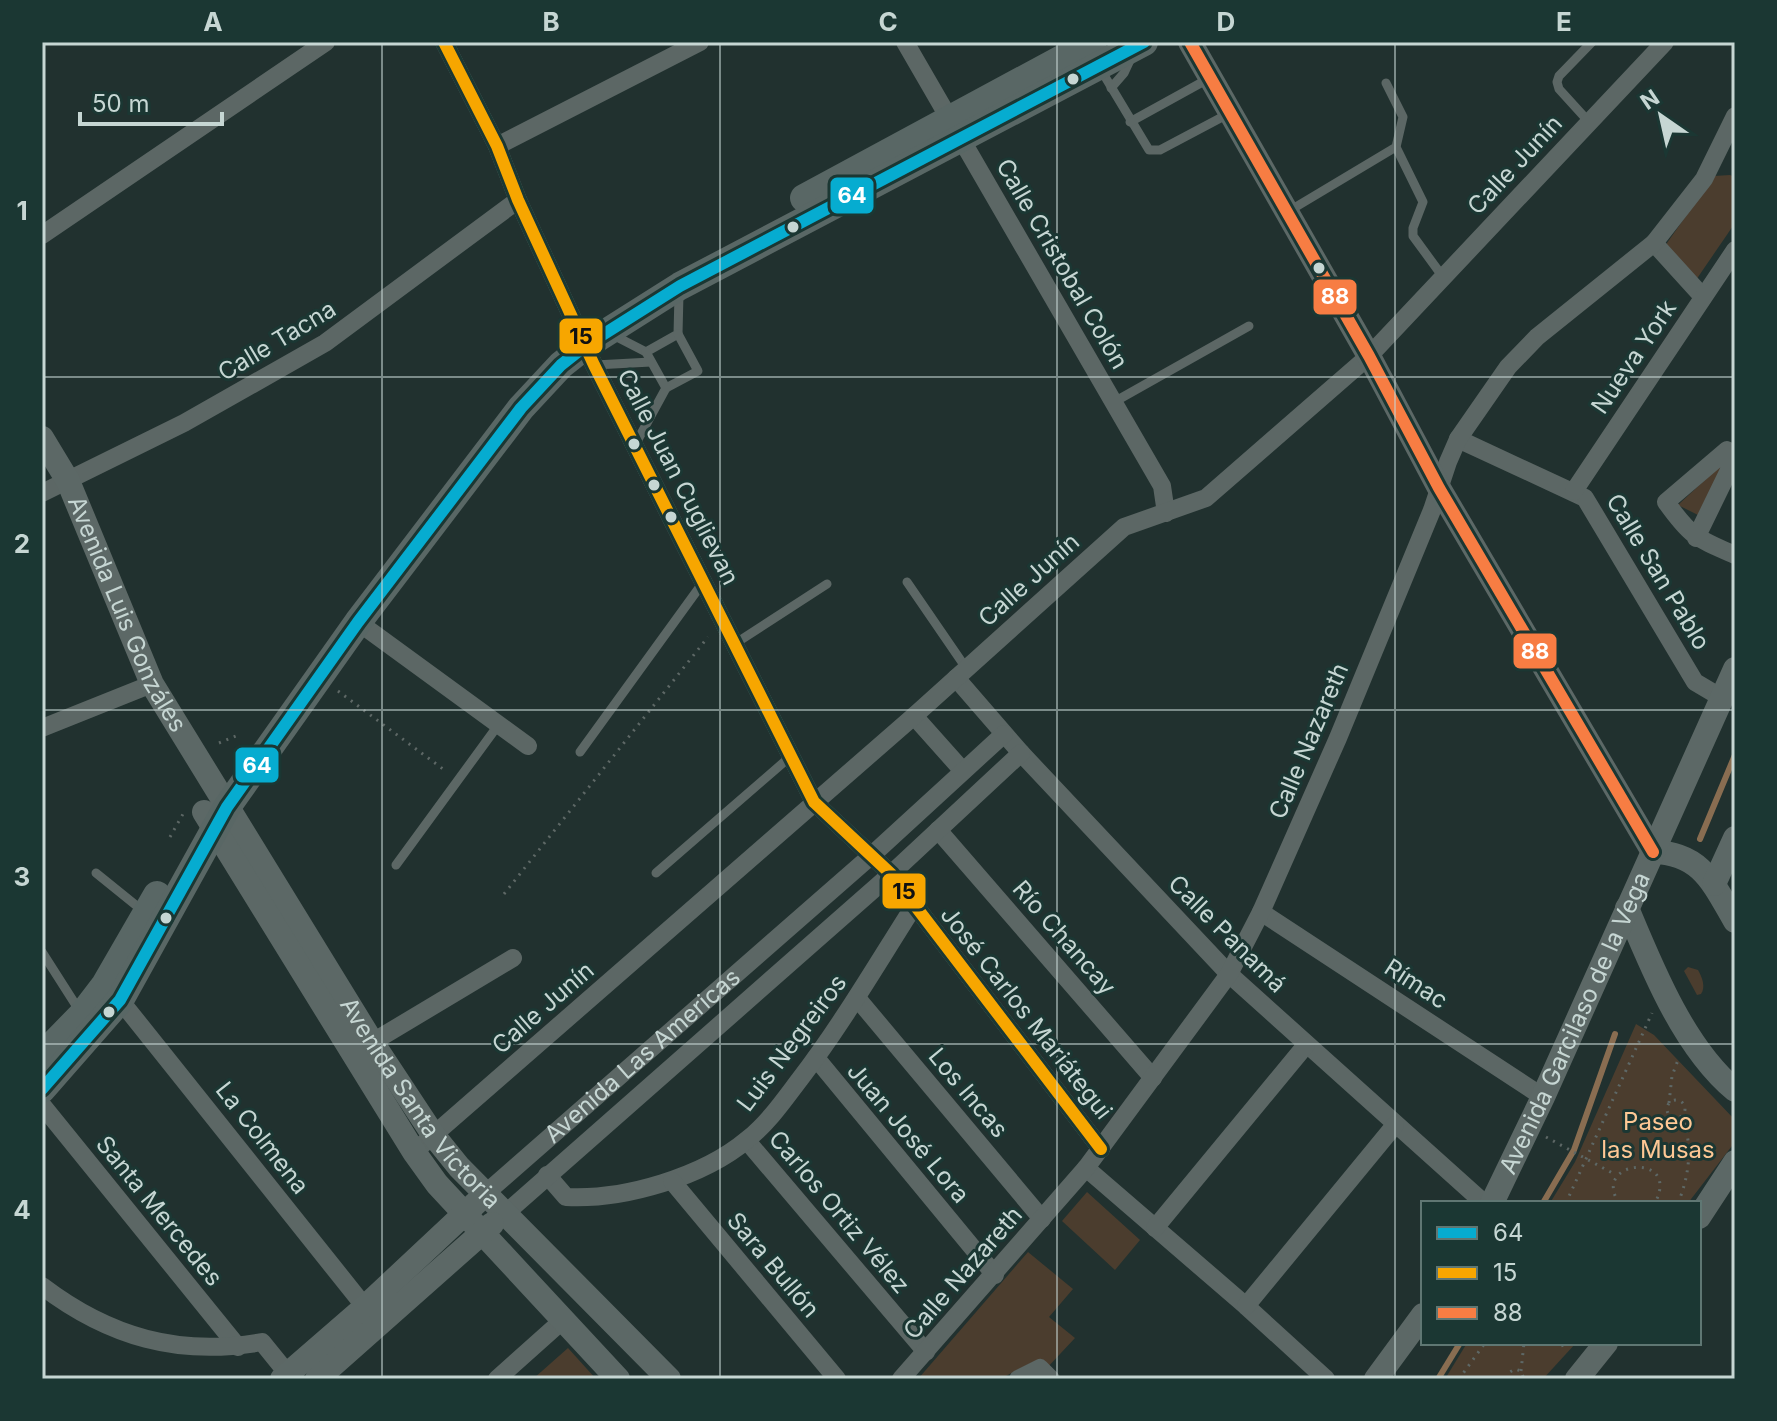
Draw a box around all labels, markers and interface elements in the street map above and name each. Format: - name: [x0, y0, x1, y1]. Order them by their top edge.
- text: A: [203, 6, 223, 37]
- text: B: [542, 6, 560, 37]
- text: C: [878, 6, 898, 37]
- text: D: [1217, 6, 1235, 37]
- text: E: [1556, 6, 1572, 37]
- unlabelled marker: [1065, 71, 1081, 87]
- scale bar: [80, 76, 222, 126]
- north arrow: [1621, 76, 1701, 156]
- text: N: [1636, 84, 1664, 115]
- text: 50 m: [92, 89, 150, 118]
- street label: Calle Junín: [1461, 109, 1568, 220]
- street label: Calle Cristobal Colón: [990, 153, 1135, 374]
- line badge: 64: [829, 176, 875, 215]
- text: 64: [837, 182, 867, 208]
- text: 1: [16, 195, 28, 226]
- unlabelled marker: [785, 219, 801, 235]
- unlabelled marker: [1311, 260, 1327, 276]
- line badge: 88: [1312, 278, 1358, 316]
- text: 88: [1321, 283, 1349, 309]
- street label: Calle Tacna: [213, 294, 341, 387]
- street label: Nueva York: [1585, 294, 1682, 419]
- line badge: 15: [558, 317, 604, 355]
- text: 15: [569, 323, 593, 349]
- street label: Calle Juan Cuglievan: [611, 364, 745, 590]
- unlabelled marker: [626, 436, 642, 452]
- unlabelled marker: [646, 477, 662, 493]
- street label: Calle San Pablo: [1600, 488, 1716, 655]
- street label: Avenida Luis Gonzáles: [62, 492, 193, 737]
- unlabelled marker: [663, 509, 679, 525]
- street label: Calle Junín: [972, 527, 1085, 632]
- text: 2: [14, 528, 30, 559]
- line badge: 88: [1512, 632, 1558, 670]
- text: 88: [1521, 638, 1549, 664]
- street label: Calle Nazareth: [1263, 659, 1354, 823]
- line badge: 64: [234, 746, 280, 784]
- text: 64: [242, 752, 272, 778]
- text: 3: [14, 861, 30, 892]
- street label: Avenida Garcilaso de la Vega: [1493, 868, 1656, 1179]
- street label: Calle Panamá: [1163, 869, 1292, 998]
- line badge: 15: [881, 872, 927, 910]
- street label: Río Chancay: [1007, 874, 1122, 1001]
- text: 15: [892, 878, 916, 904]
- street label: José Carlos Mariátegui: [934, 901, 1118, 1125]
- unlabelled marker: [158, 910, 174, 926]
- street label: Rímac: [1379, 953, 1453, 1015]
- street label: Calle Junín: [486, 956, 600, 1060]
- street label: Avenida Las Americas: [538, 962, 746, 1149]
- street label: Luis Negreiros: [731, 969, 853, 1117]
- street label: Avenida Santa Victoria: [334, 992, 507, 1214]
- unlabelled marker: [101, 1004, 117, 1020]
- street label: Los Incas: [923, 1042, 1014, 1143]
- street label: Juan José Lora: [841, 1057, 976, 1209]
- street label: La Colmena: [210, 1076, 315, 1199]
- park label: Paseo las Musas: [1601, 1107, 1715, 1164]
- street label: Carlos Ortiz Vélez: [763, 1124, 916, 1299]
- street label: Santa Mercedes: [90, 1130, 229, 1292]
- text: 4: [13, 1194, 31, 1225]
- street label: Calle Nazareth: [897, 1200, 1028, 1345]
- legend: [1421, 1201, 1701, 1345]
- street label: Sara Bullón: [721, 1206, 826, 1323]
- text: 64: [1493, 1218, 1523, 1247]
- text: 15: [1493, 1258, 1517, 1287]
- text: 88: [1493, 1298, 1523, 1327]

